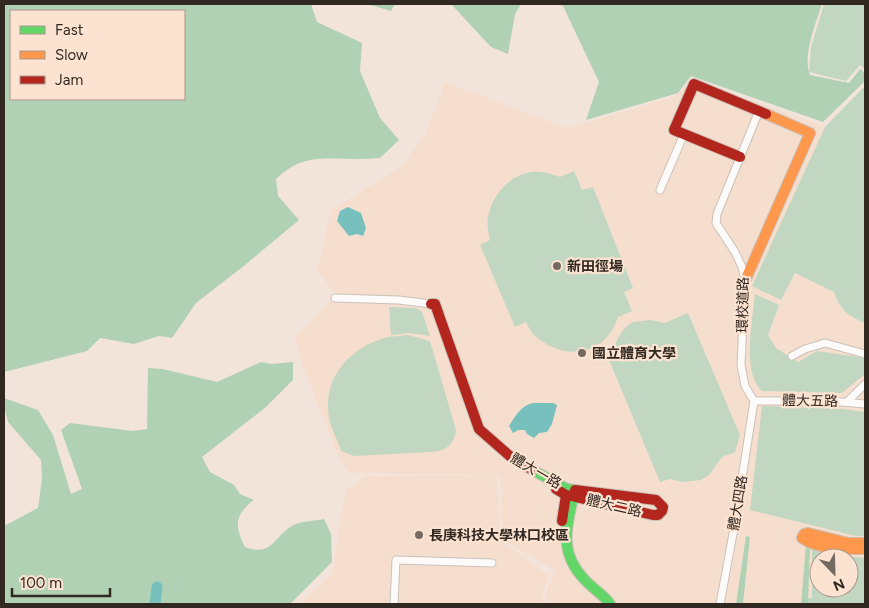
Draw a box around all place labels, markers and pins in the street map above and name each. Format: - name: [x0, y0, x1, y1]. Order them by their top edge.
- place label: 新田徑場: [567, 258, 623, 275]
- marker: 新田徑場: [551, 260, 563, 272]
- place label: 國立體育大學: [592, 345, 676, 362]
- marker: 國立體育大學: [576, 347, 588, 359]
- place label: 長庚科技大學林口校區: [429, 527, 569, 544]
- marker: 長庚科技大學林口校區: [413, 529, 425, 541]

